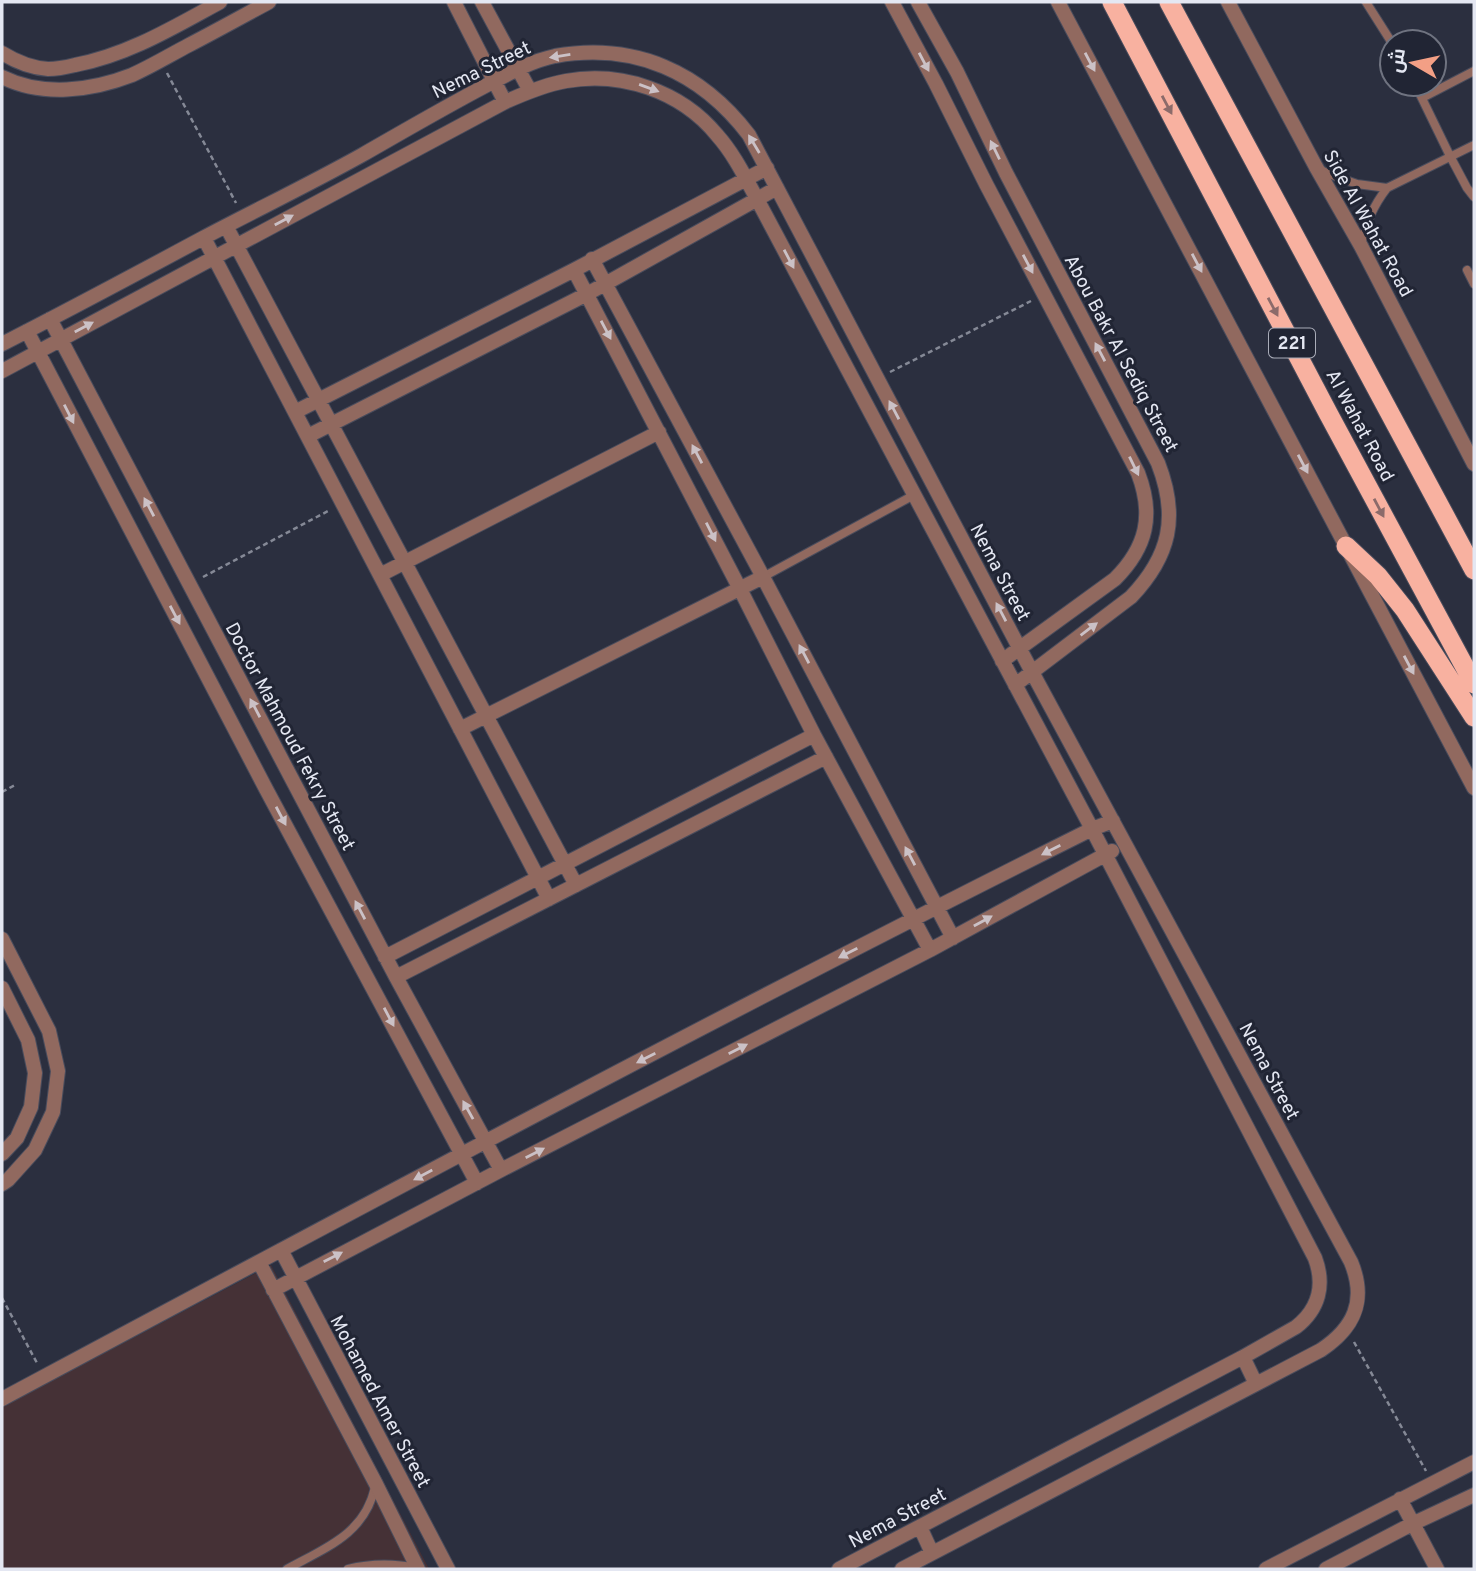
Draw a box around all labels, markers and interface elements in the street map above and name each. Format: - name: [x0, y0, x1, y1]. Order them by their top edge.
- north arrow: [1378, 28, 1448, 98]
- street label: Nema Street: [429, 37, 535, 105]
- text: ش: [1384, 47, 1412, 75]
- one-way arrow: [549, 51, 571, 62]
- one-way arrow: [919, 52, 930, 72]
- one-way arrow: [1084, 52, 1096, 72]
- one-way arrow: [638, 83, 659, 94]
- one-way arrow: [1161, 95, 1172, 115]
- one-way arrow: [748, 135, 760, 154]
- one-way arrow: [989, 140, 1000, 160]
- street label: Side Al Wahat Road: [1317, 146, 1418, 302]
- one-way arrow: [274, 214, 294, 226]
- one-way arrow: [783, 249, 795, 269]
- street label: Abou Bakr Al Sediq Street: [1058, 251, 1183, 457]
- one-way arrow: [1191, 253, 1202, 273]
- one-way arrow: [1023, 254, 1034, 274]
- one-way arrow: [1267, 297, 1278, 317]
- one-way arrow: [600, 320, 611, 340]
- one-way arrow: [74, 321, 93, 333]
- road number: 221: [1269, 328, 1315, 358]
- one-way arrow: [1094, 342, 1106, 361]
- street label: Al Wahat Road: [1320, 366, 1399, 486]
- one-way arrow: [889, 400, 901, 420]
- one-way arrow: [64, 404, 75, 424]
- one-way arrow: [691, 444, 702, 464]
- one-way arrow: [1297, 455, 1309, 474]
- one-way arrow: [1128, 456, 1139, 476]
- one-way arrow: [144, 497, 155, 517]
- one-way arrow: [1373, 498, 1385, 517]
- street label: Nema Street: [964, 520, 1035, 626]
- one-way arrow: [705, 522, 717, 542]
- one-way arrow: [995, 601, 1007, 621]
- one-way arrow: [169, 605, 181, 625]
- street label: Doctor Mahmoud Fekry Street: [219, 619, 360, 855]
- one-way arrow: [1080, 622, 1098, 636]
- one-way arrow: [798, 644, 810, 664]
- one-way arrow: [1403, 656, 1415, 675]
- one-way arrow: [249, 698, 261, 718]
- one-way arrow: [275, 807, 287, 826]
- one-way arrow: [1041, 844, 1061, 855]
- one-way arrow: [904, 846, 915, 866]
- one-way arrow: [355, 900, 366, 920]
- one-way arrow: [973, 915, 993, 927]
- one-way arrow: [838, 947, 858, 959]
- one-way arrow: [383, 1007, 395, 1027]
- street label: Nema Street: [1233, 1019, 1304, 1125]
- one-way arrow: [728, 1043, 748, 1054]
- one-way arrow: [637, 1052, 656, 1064]
- one-way arrow: [462, 1100, 474, 1120]
- one-way arrow: [525, 1147, 545, 1158]
- one-way arrow: [413, 1169, 433, 1181]
- one-way arrow: [323, 1252, 343, 1263]
- street label: Mohamed Amer Street: [324, 1311, 435, 1492]
- street label: Nema Street: [845, 1483, 951, 1554]

